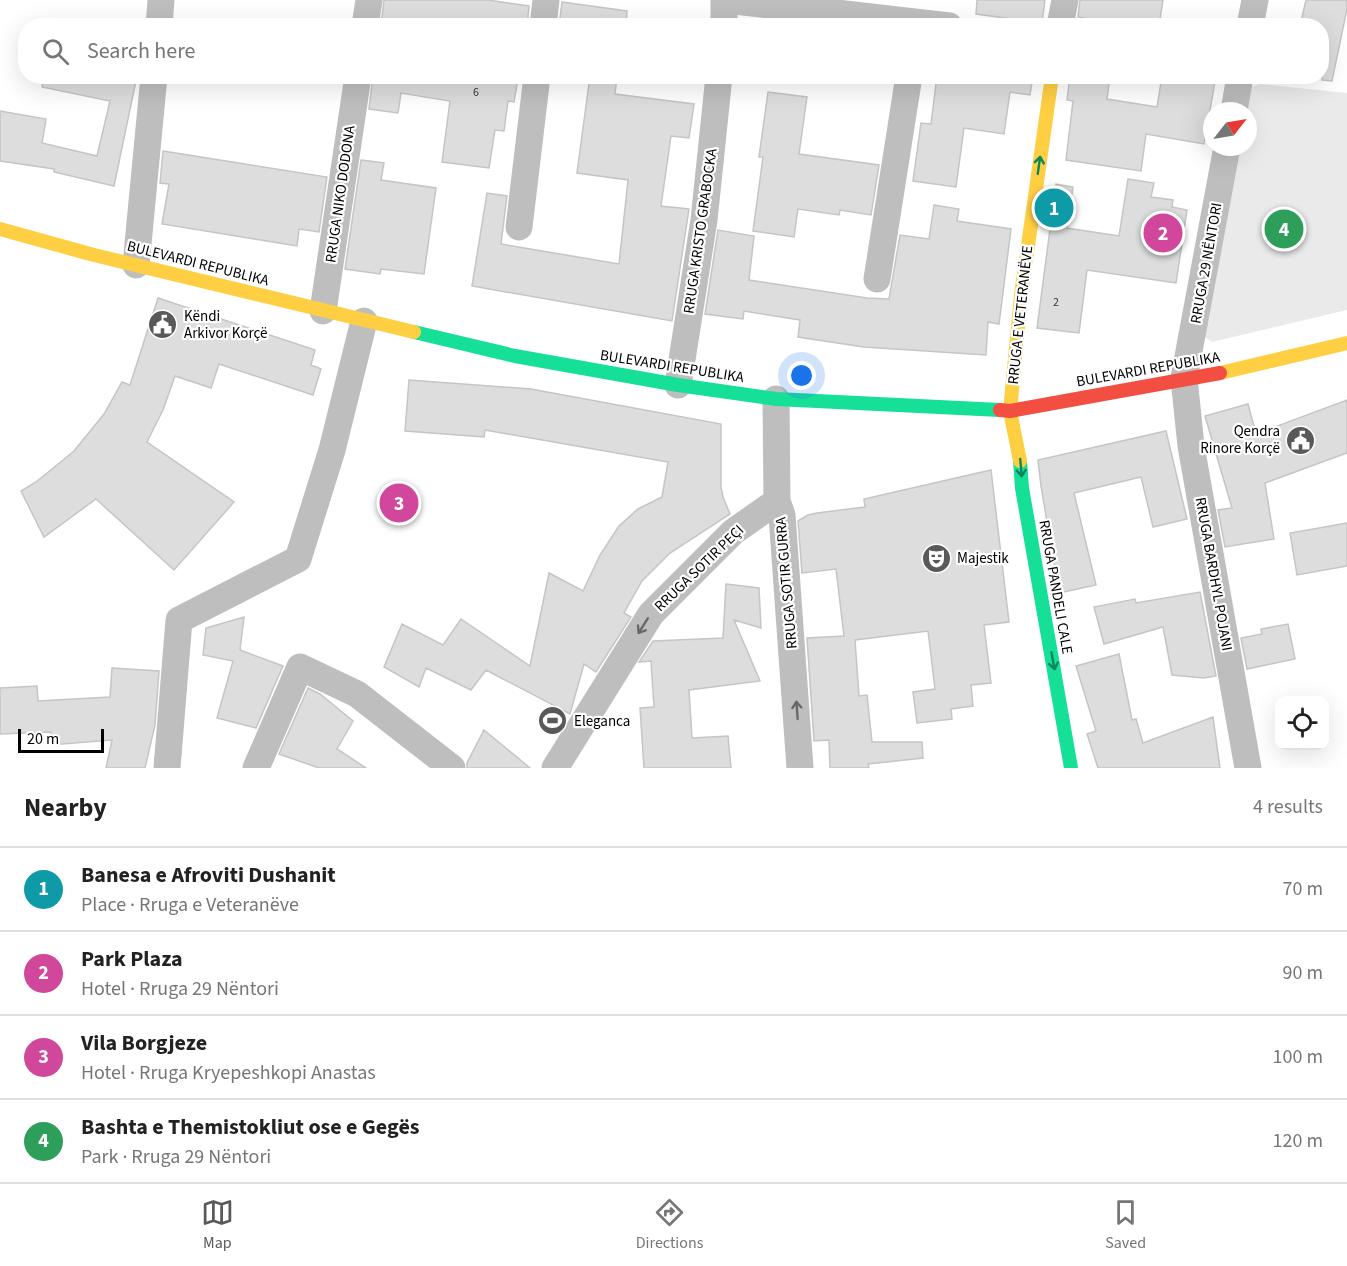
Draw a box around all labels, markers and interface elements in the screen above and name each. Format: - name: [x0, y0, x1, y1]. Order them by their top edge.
- search box: [18, 18, 1329, 84]
- icon: search: [39, 35, 72, 68]
- text: Search here: [87, 35, 195, 67]
- house number: 6: [473, 84, 479, 101]
- north arrow: [1203, 102, 1257, 156]
- street label: RRUGA NIKO DODONA: [320, 123, 361, 264]
- street label: RRUGA KRISTO GRABOCKA: [679, 146, 723, 315]
- one-way arrow: [1034, 156, 1045, 176]
- pin: 1: [1034, 186, 1074, 230]
- street label: RRUGA 29 NËNTORI: [1186, 201, 1227, 325]
- pin: 4: [1264, 206, 1304, 252]
- pin: 2: [1144, 210, 1182, 256]
- street label: BULEVARDI REPUBLIKA: [125, 236, 272, 291]
- street label: RRUGA E VETERANËVE: [1003, 245, 1038, 385]
- house number: 2: [1053, 294, 1059, 311]
- place label: Këndi Arkivor Korçë: [184, 306, 267, 344]
- public building icon: Këndi Arkivor Korçë: [147, 309, 179, 341]
- street label: BULEVARDI REPUBLIKA: [598, 345, 746, 388]
- street label: BULEVARDI REPUBLIKA: [1075, 346, 1222, 392]
- your location: [787, 361, 816, 390]
- place label: Qendra Rinore Korçë: [1200, 421, 1280, 459]
- public building icon: Qendra Rinore Korçë: [1285, 424, 1317, 456]
- one-way arrow: [1015, 458, 1026, 478]
- pin: 3: [380, 480, 418, 526]
- street label: RRUGA BARDHYL POJANI: [1190, 496, 1237, 653]
- street label: RRUGA SOTIR GURRA: [770, 515, 803, 650]
- street label: RRUGA PANDELI CALE: [1033, 518, 1078, 656]
- street label: RRUGA SOTIR PEÇI: [650, 520, 749, 617]
- theatre icon: Majestik: [920, 542, 952, 574]
- place label: Majestik: [957, 548, 1009, 569]
- one-way arrow: [637, 617, 649, 634]
- one-way arrow: [1047, 650, 1058, 670]
- map controls: [1275, 696, 1329, 750]
- button: locate: [1275, 696, 1329, 750]
- one-way arrow: [791, 700, 802, 720]
- sports icon: Eleganca: [537, 705, 569, 737]
- place label: Eleganca: [574, 711, 630, 732]
- scale bar: [18, 726, 104, 754]
- text: 20 m: [27, 728, 59, 750]
- text: Nearby: [24, 789, 107, 826]
- text: 4 results: [1253, 793, 1323, 821]
- text: Banesa e Afroviti Dushanit: [81, 859, 336, 891]
- text: 1: [38, 875, 49, 903]
- text: 70 m: [1283, 875, 1323, 903]
- text: Place · Rruga e Veteranëve: [81, 891, 299, 919]
- text: Park Plaza: [81, 943, 183, 975]
- text: 2: [38, 959, 49, 987]
- text: 90 m: [1283, 959, 1323, 987]
- text: Hotel · Rruga 29 Nëntori: [81, 975, 279, 1003]
- text: Vila Borgjeze: [81, 1027, 207, 1059]
- text: 3: [38, 1043, 49, 1071]
- text: 100 m: [1273, 1043, 1323, 1071]
- text: Hotel · Rruga Kryepeshkopi Anastas: [81, 1059, 376, 1087]
- text: Bashta e Themistokliut ose e Gegës: [81, 1111, 420, 1143]
- text: 4: [38, 1127, 49, 1155]
- text: 120 m: [1273, 1127, 1323, 1155]
- text: Park · Rruga 29 Nëntori: [81, 1143, 271, 1171]
- tab: Map: [201, 1196, 234, 1254]
- tab: Directions: [636, 1196, 703, 1254]
- tab: Saved: [1105, 1196, 1146, 1254]

